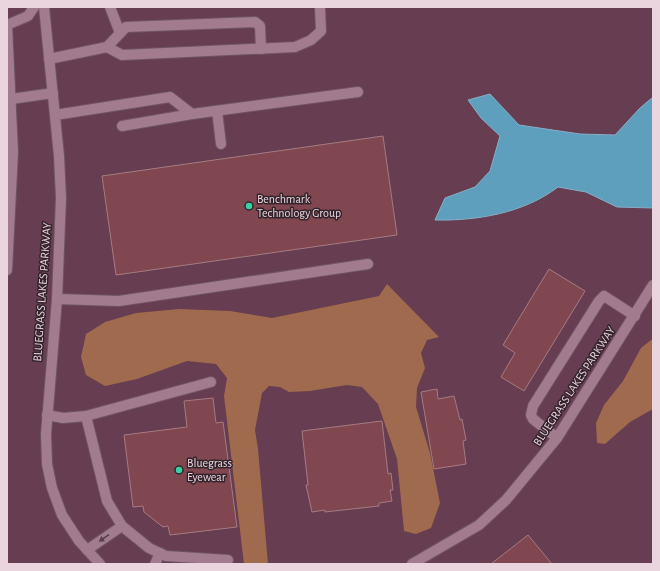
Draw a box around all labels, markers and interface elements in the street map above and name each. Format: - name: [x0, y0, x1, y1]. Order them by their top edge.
- place label: Benchmark Technology Group: [257, 193, 341, 220]
- marker: Benchmark Technology Group: [244, 201, 254, 211]
- street label: BLUEGRASS LAKES PARKWAY: [31, 221, 53, 362]
- street label: BLUEGRASS LAKES PARKWAY: [531, 324, 617, 448]
- place label: Bluegrass Eyewear: [187, 457, 232, 484]
- marker: Bluegrass Eyewear: [174, 465, 184, 475]
- one-way arrow: [99, 534, 110, 542]

